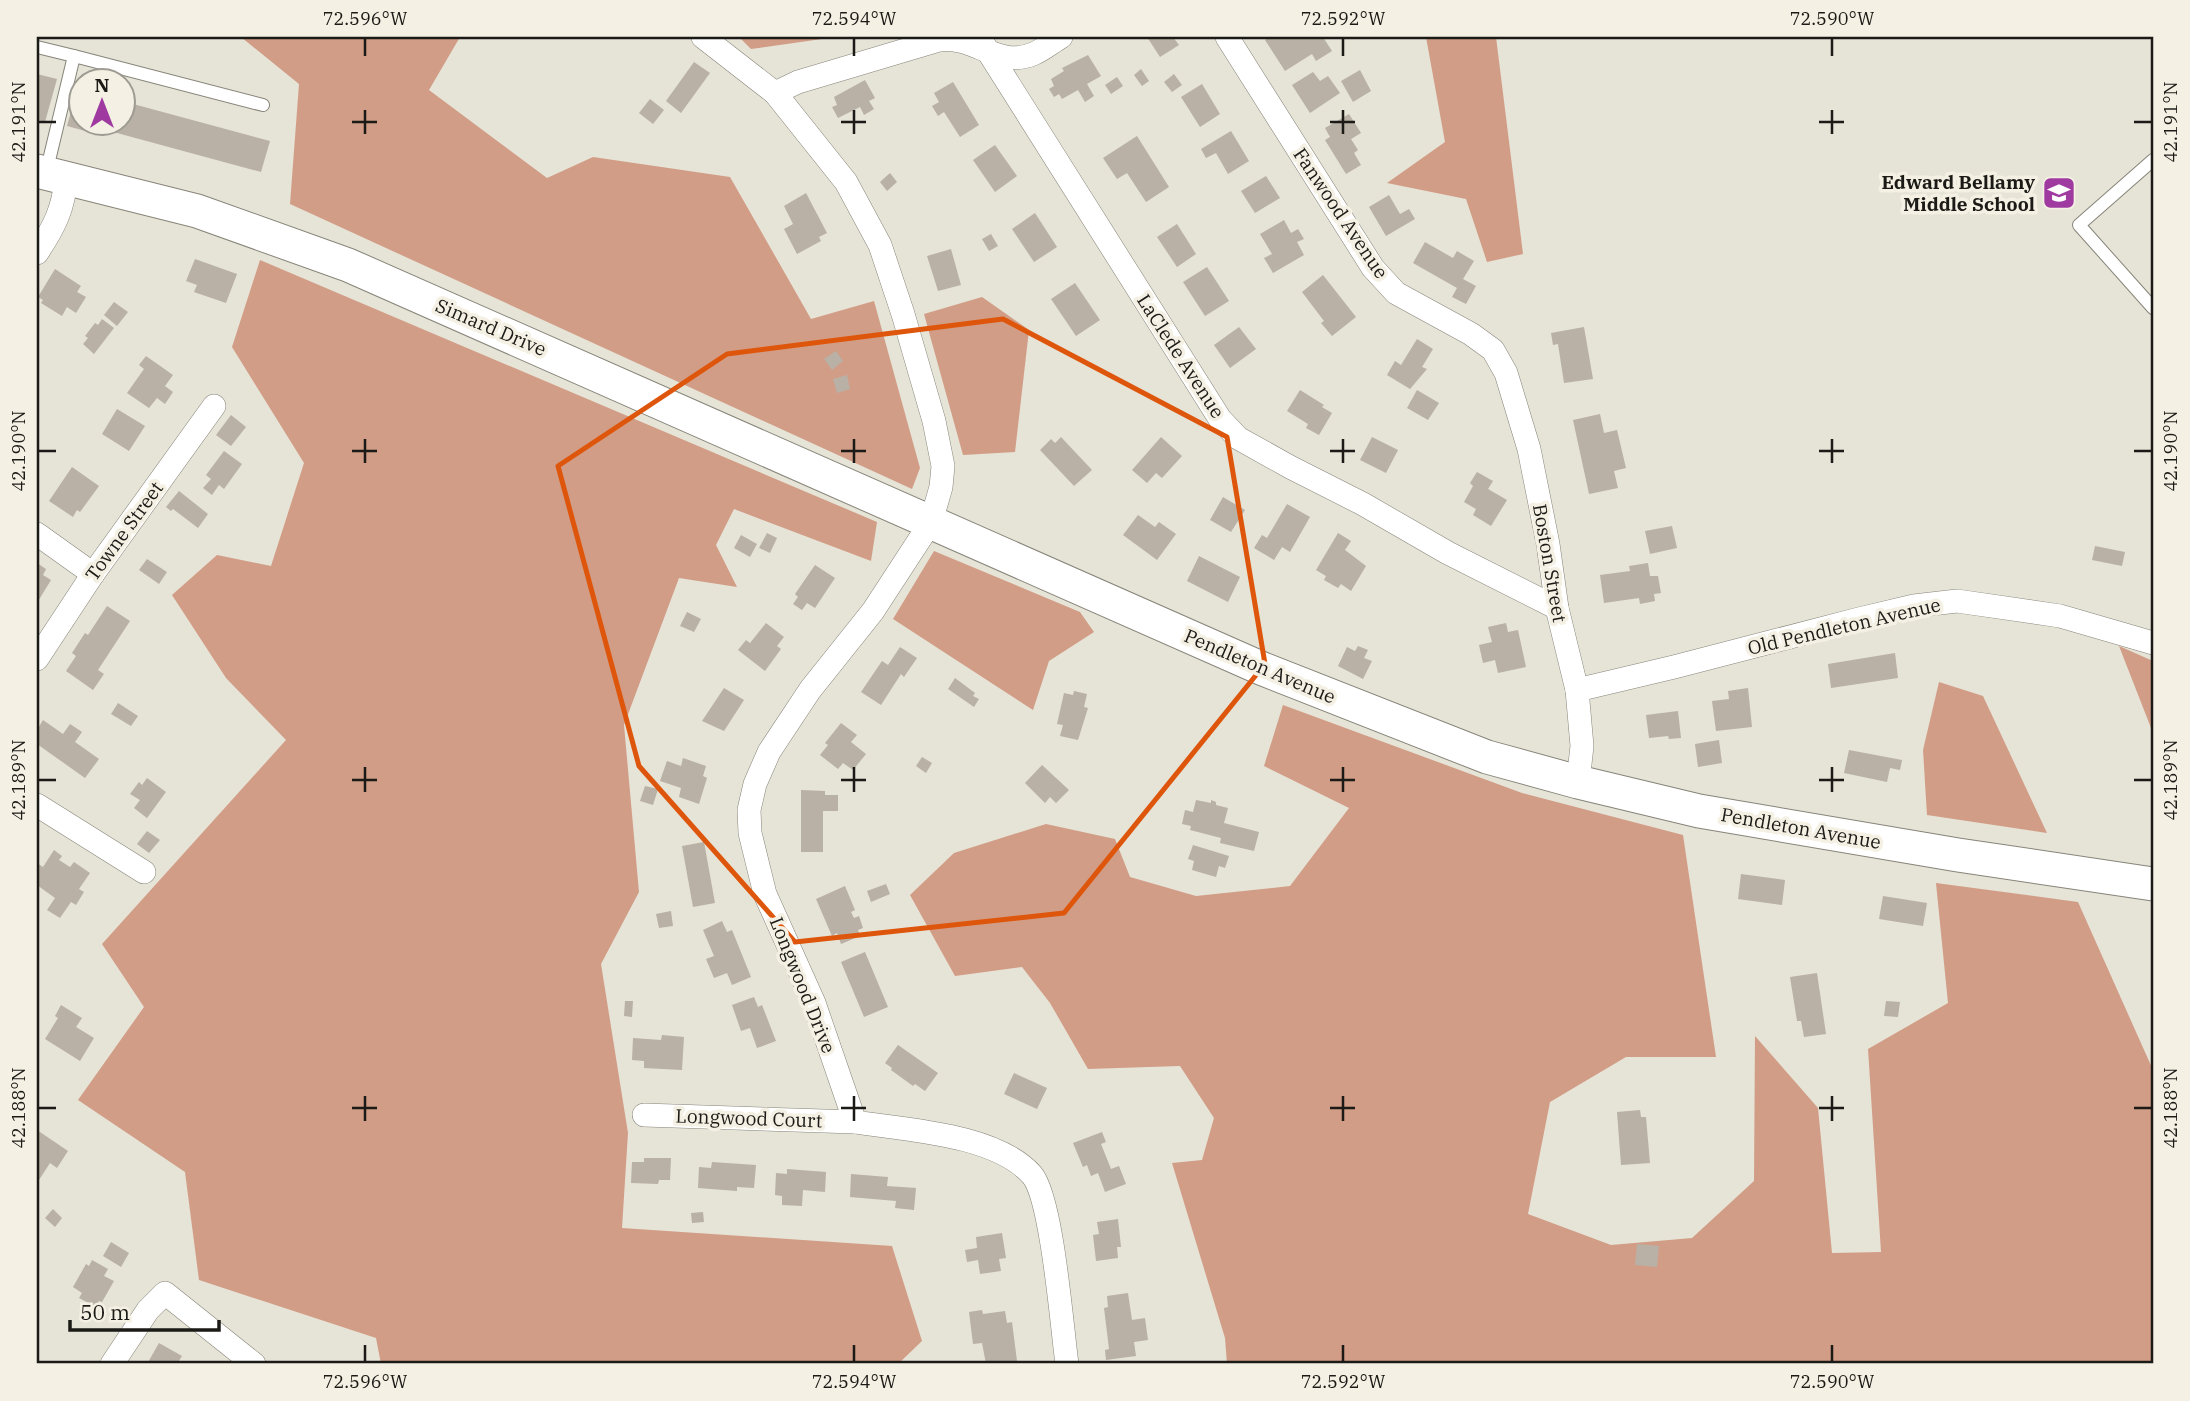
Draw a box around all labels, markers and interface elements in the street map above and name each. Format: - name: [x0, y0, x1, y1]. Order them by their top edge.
- text: 72.596°W: [323, 7, 408, 30]
- text: 72.594°W: [812, 7, 897, 30]
- text: 72.592°W: [1301, 7, 1386, 30]
- text: 72.590°W: [1790, 7, 1875, 30]
- north arrow: [66, 66, 136, 136]
- text: N: [94, 73, 110, 97]
- text: 42.191°N: [7, 81, 30, 163]
- text: 42.191°N: [2159, 81, 2182, 163]
- street label: Fanwood Avenue: [1288, 143, 1394, 283]
- place label: Edward Bellamy Middle School: [1881, 170, 2035, 216]
- school or university icon: Edward Bellamy Middle School: [2040, 174, 2078, 212]
- street label: LaClede Avenue: [1132, 289, 1230, 423]
- street label: Simard Drive: [432, 293, 550, 361]
- text: 42.190°N: [7, 410, 30, 492]
- text: 42.190°N: [2159, 410, 2182, 492]
- street label: Towne Street: [80, 476, 168, 585]
- street label: Boston Street: [1528, 502, 1572, 624]
- street label: Old Pendleton Avenue: [1745, 592, 1943, 660]
- street label: Pendleton Avenue: [1181, 623, 1339, 709]
- text: 42.189°N: [7, 739, 30, 821]
- text: 42.189°N: [2159, 739, 2182, 821]
- street label: Pendleton Avenue: [1719, 802, 1883, 854]
- street label: Longwood Drive: [765, 913, 841, 1057]
- text: 42.188°N: [7, 1067, 30, 1149]
- text: 42.188°N: [2159, 1067, 2182, 1149]
- street label: Longwood Court: [675, 1103, 823, 1133]
- scale bar: [70, 1289, 219, 1333]
- text: 50 m: [80, 1298, 130, 1326]
- text: 72.596°W: [323, 1370, 408, 1393]
- text: 72.594°W: [812, 1370, 897, 1393]
- text: 72.592°W: [1301, 1370, 1386, 1393]
- text: 72.590°W: [1790, 1370, 1875, 1393]

